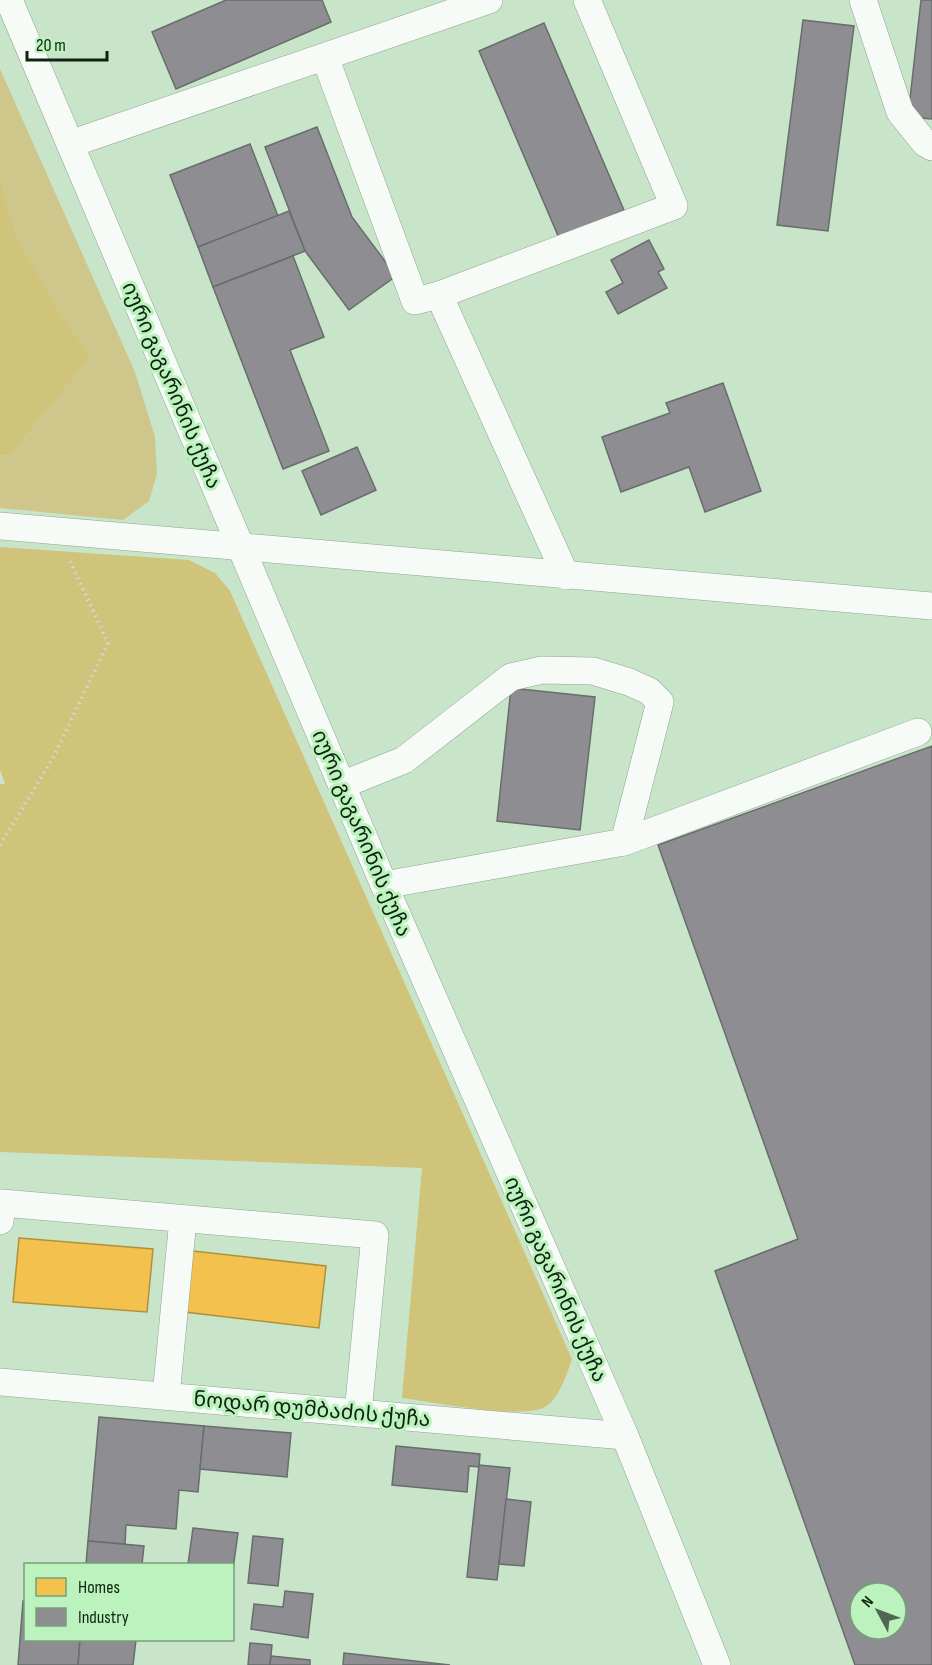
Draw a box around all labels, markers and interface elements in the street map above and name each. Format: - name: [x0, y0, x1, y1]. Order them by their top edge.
- scale bar: [27, 24, 106, 62]
- text: 20 m: [36, 35, 66, 56]
- street label: იური გაგარინის ქუჩა: [117, 278, 226, 492]
- street label: იური გაგარინის ქუჩა: [307, 726, 416, 940]
- street label: იური გაგარინის ქუჩა: [499, 1173, 612, 1386]
- street label: ნოდარ დუმბაძის ქუჩა: [193, 1387, 431, 1432]
- legend: [24, 1563, 234, 1641]
- text: Homes: [78, 1577, 120, 1598]
- north arrow: [848, 1581, 908, 1641]
- text: N: [858, 1593, 878, 1612]
- text: Industry: [78, 1607, 129, 1628]

